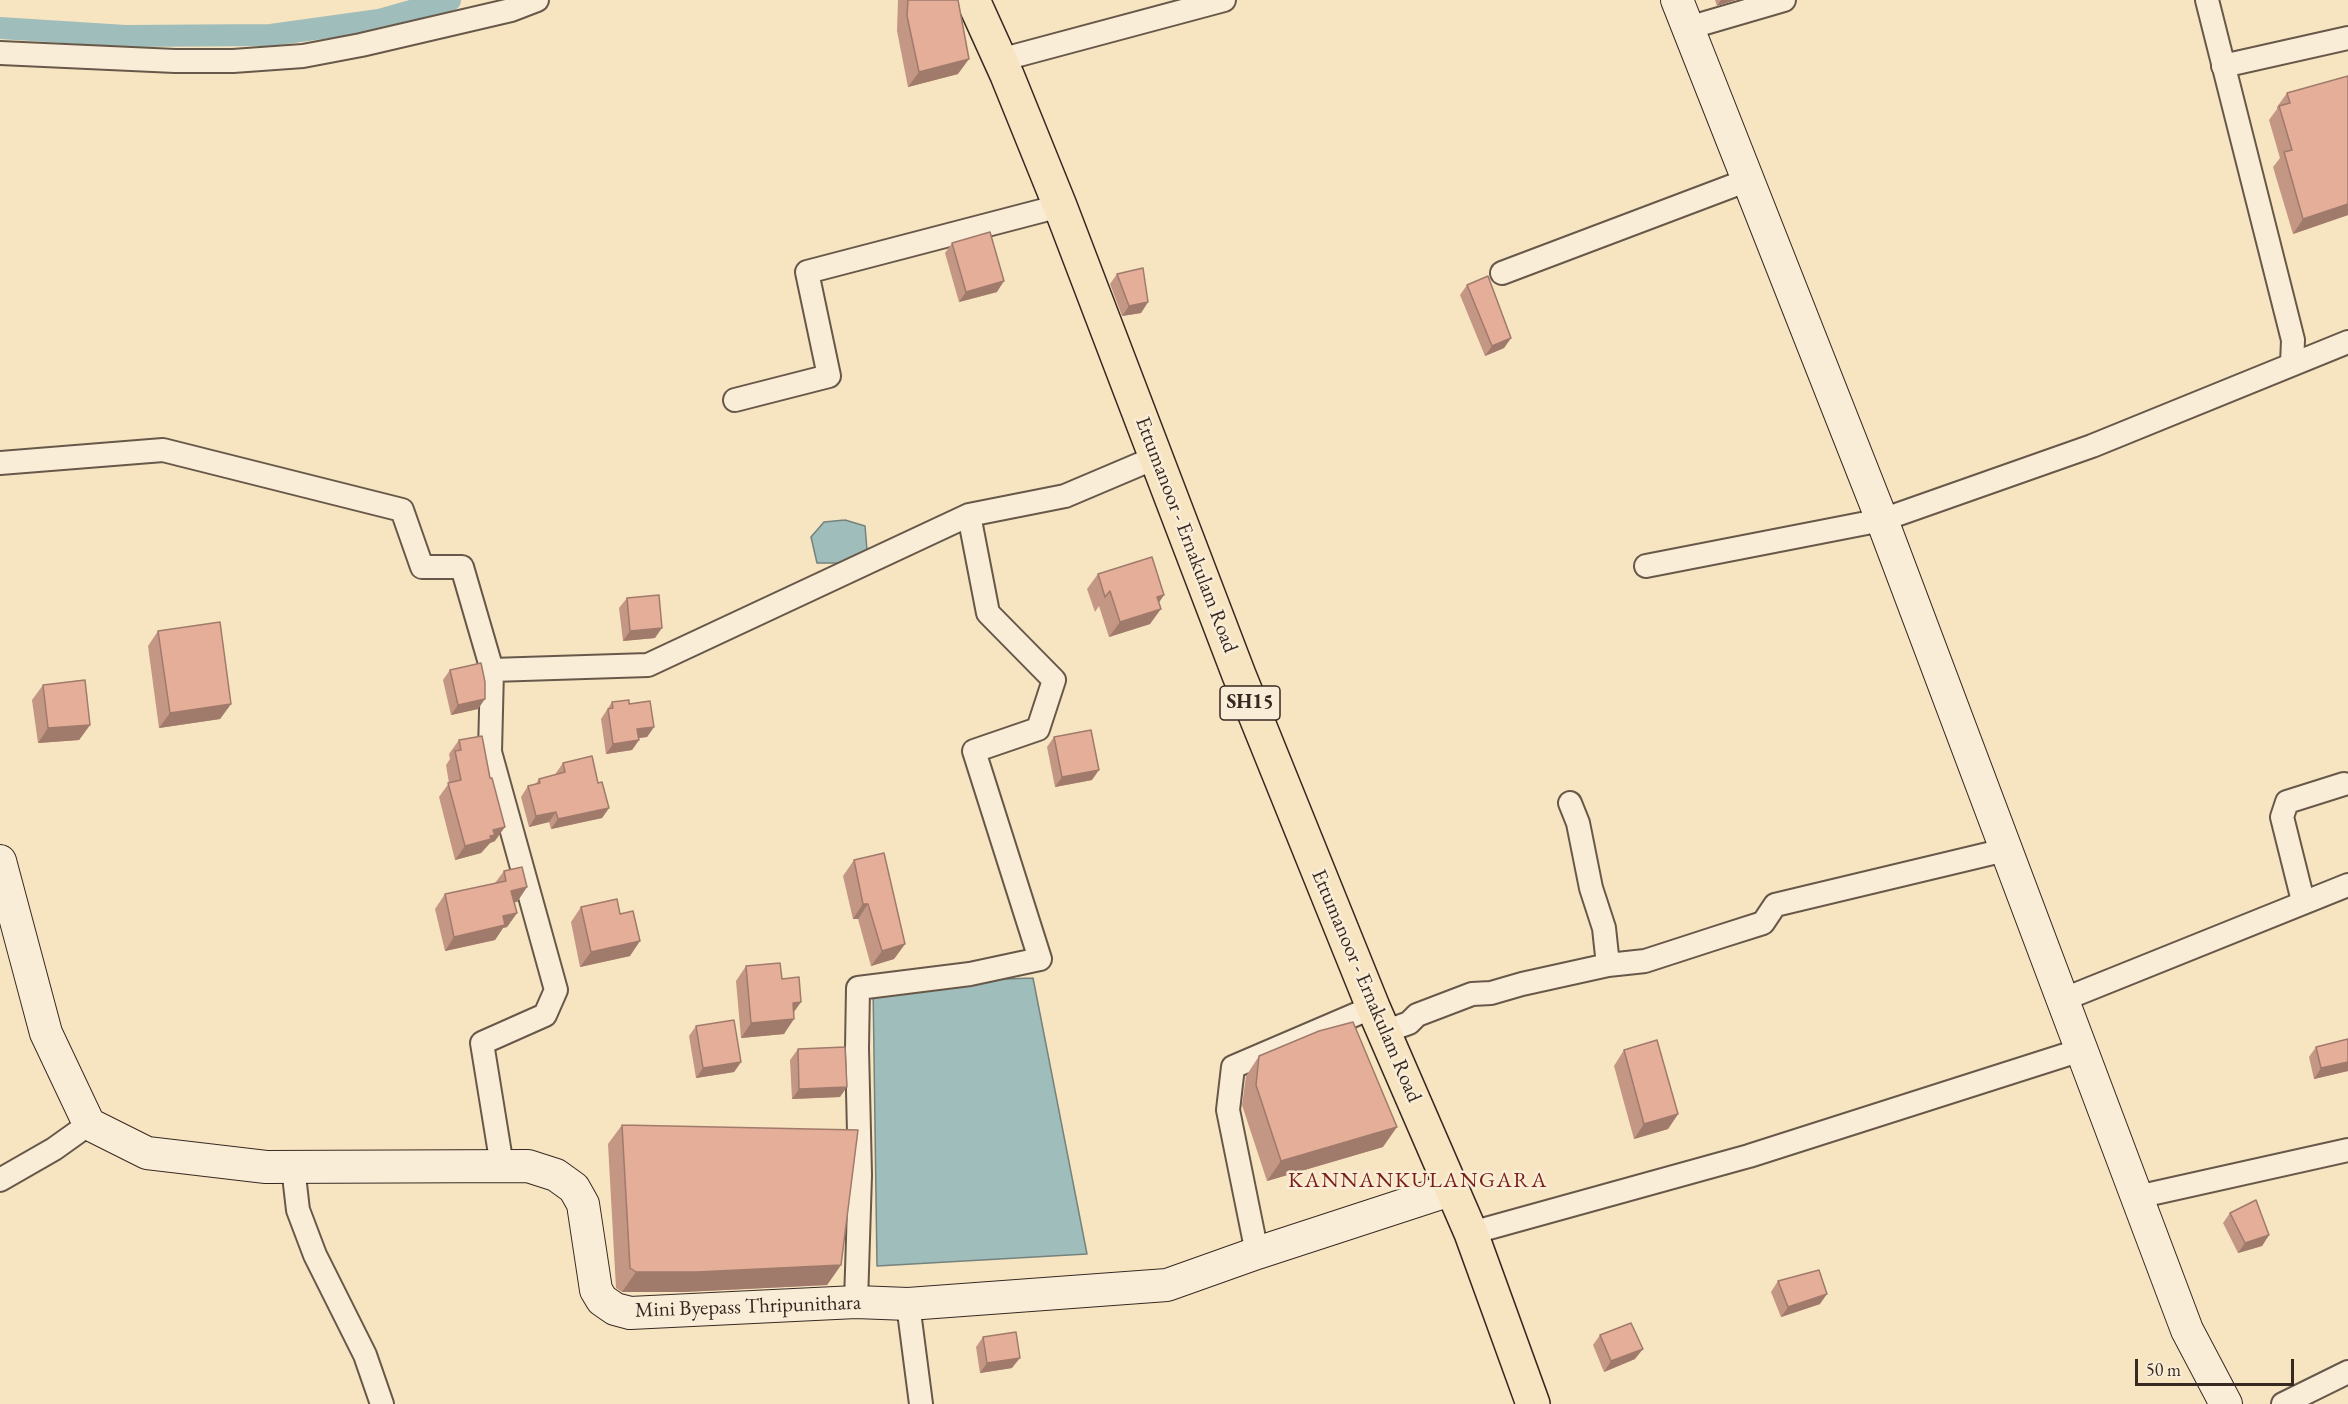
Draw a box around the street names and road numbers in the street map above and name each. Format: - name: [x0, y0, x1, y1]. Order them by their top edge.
- street label: Ettumanoor - Ernakulam Road: [1129, 414, 1243, 656]
- road number: SH15: [1220, 686, 1280, 720]
- street label: Ettumanoor - Ernakulam Road: [1305, 866, 1427, 1106]
- street label: Mini Byepass Thripunithara: [634, 1290, 862, 1324]

